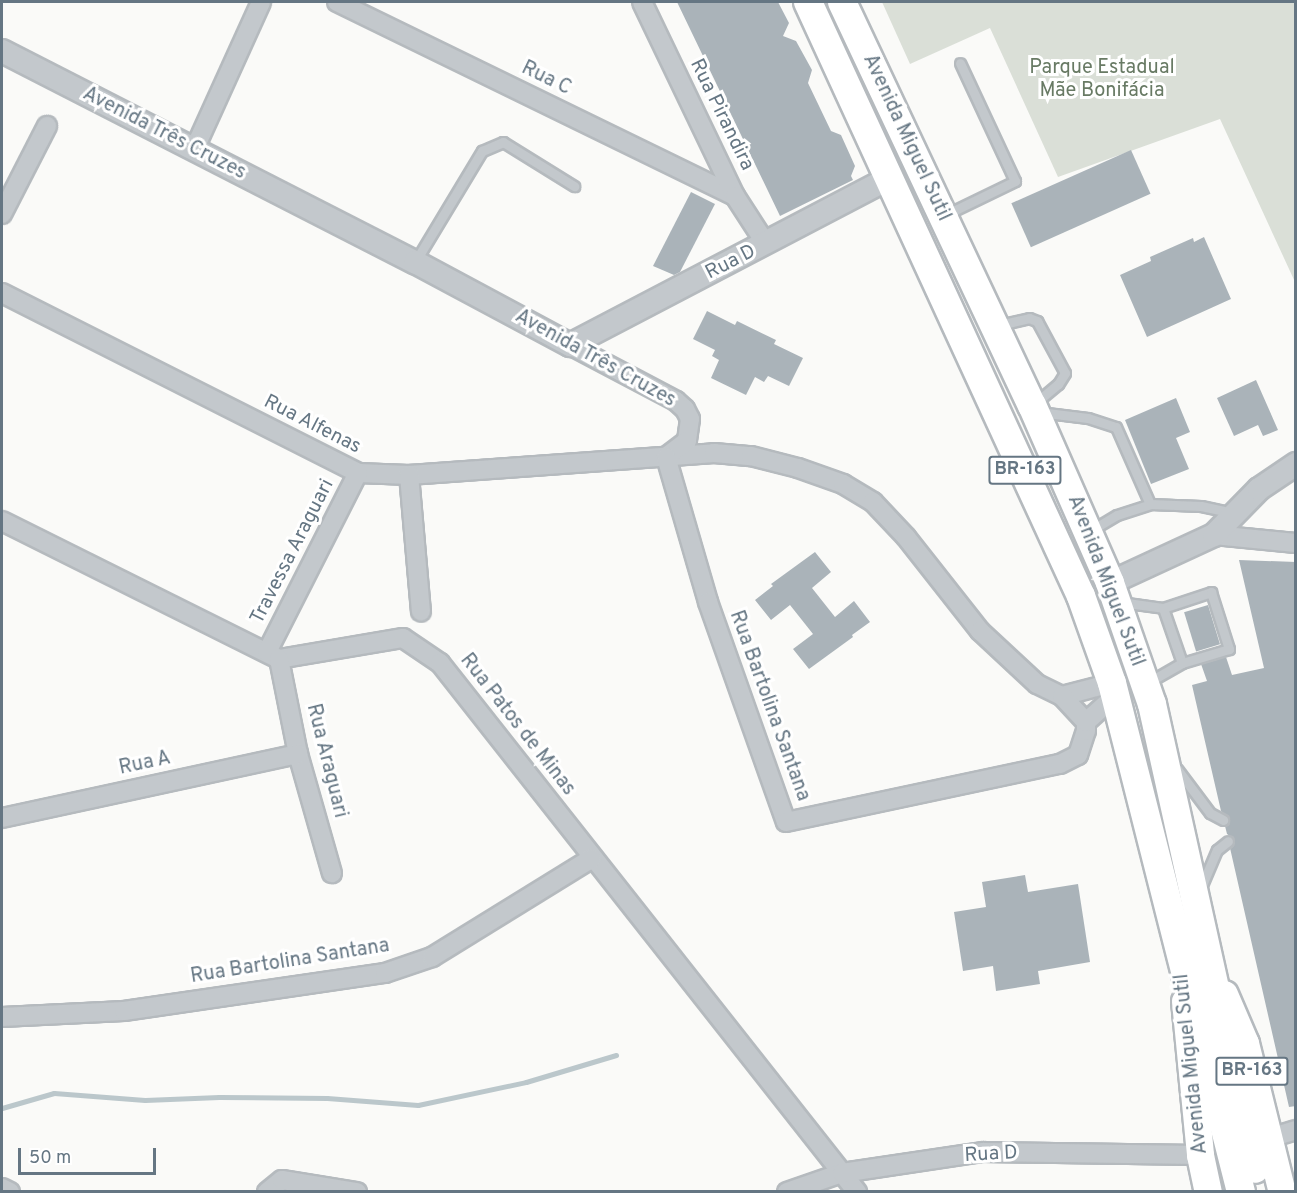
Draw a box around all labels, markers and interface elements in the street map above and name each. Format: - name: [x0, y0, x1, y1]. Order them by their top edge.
- street label: Avenida Miguel Sutil: [857, 51, 955, 225]
- street label: Rua Pirandira: [684, 55, 758, 175]
- park label: Parque Estadual Mãe Bonifácia: [1029, 56, 1175, 103]
- street label: Rua C: [517, 57, 575, 101]
- street label: Avenida Três Cruzes: [78, 82, 250, 186]
- street label: Rua D: [702, 240, 760, 286]
- street label: Avenida Três Cruzes: [510, 305, 680, 413]
- street label: Rua Alfenas: [259, 390, 365, 460]
- road number: BR-163: [988, 455, 1062, 485]
- street label: Travessa Araguari: [246, 475, 340, 629]
- street label: Avenida Miguel Sutil: [1061, 492, 1149, 670]
- street label: Rua Bartolina Santana: [723, 607, 815, 805]
- street label: Rua Patos de Minas: [454, 649, 580, 801]
- street label: Rua Araguari: [300, 701, 352, 821]
- street label: Rua A: [116, 747, 174, 781]
- street label: Rua Bartolina Santana: [189, 934, 391, 990]
- street label: Avenida Miguel Sutil: [1171, 973, 1213, 1155]
- road number: BR-163: [1214, 1056, 1290, 1086]
- scale bar: [21, 1136, 159, 1174]
- street label: Rua D: [964, 1142, 1018, 1168]
- text: 50 m: [29, 1147, 71, 1170]

